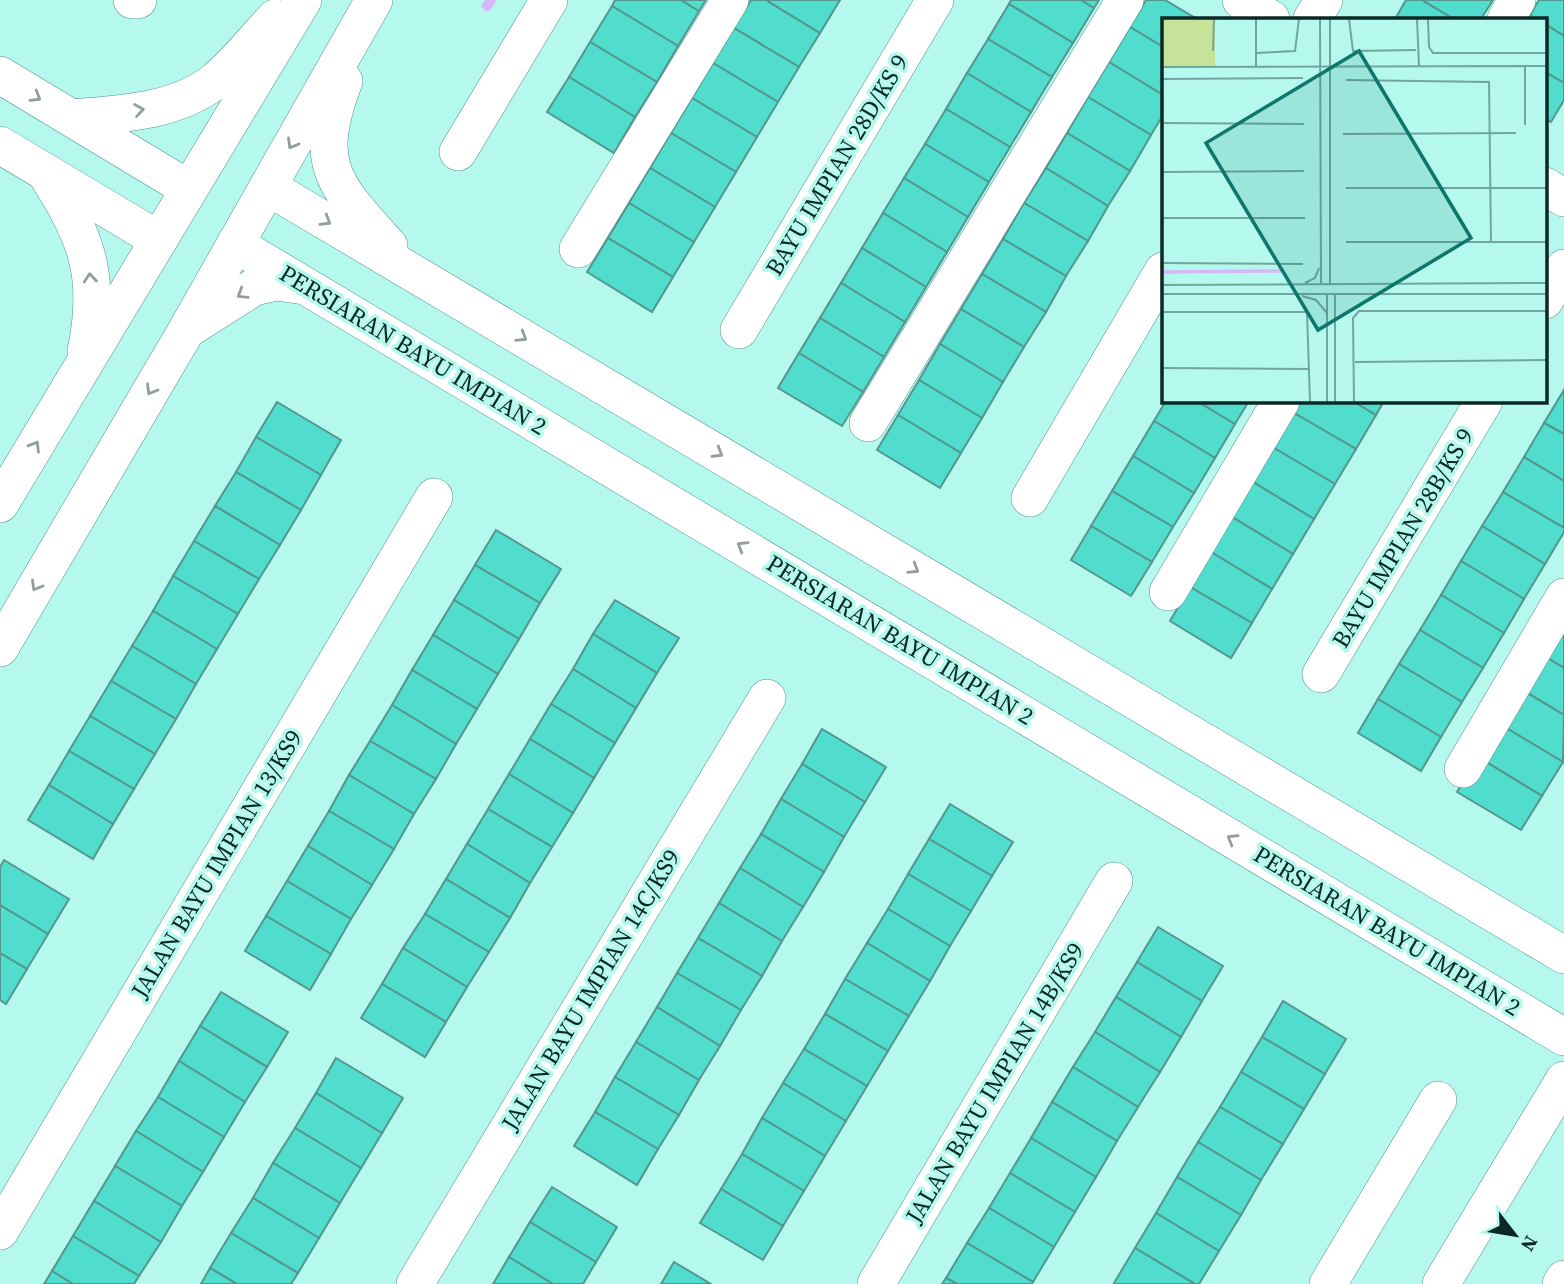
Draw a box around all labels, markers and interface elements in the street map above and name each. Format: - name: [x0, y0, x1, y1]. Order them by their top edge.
- inset map: [1162, 18, 1546, 402]
- street label: BAYU IMPIAN 28D/KS 9: [757, 48, 916, 282]
- one-way arrow: [28, 89, 41, 102]
- one-way arrow: [134, 103, 145, 118]
- one-way arrow: [287, 137, 300, 150]
- one-way arrow: [319, 213, 332, 226]
- street label: PERSIARAN BAYU IMPIAN 2: [274, 257, 553, 443]
- one-way arrow: [83, 272, 98, 283]
- one-way arrow: [236, 286, 249, 299]
- one-way arrow: [515, 329, 528, 342]
- one-way arrow: [147, 382, 160, 395]
- street label: BAYU IMPIAN 28B/KS 9: [1324, 422, 1481, 654]
- one-way arrow: [27, 441, 40, 454]
- one-way arrow: [710, 445, 723, 458]
- one-way arrow: [737, 542, 750, 555]
- street label: PERSIARAN BAYU IMPIAN 2: [761, 547, 1040, 733]
- one-way arrow: [906, 561, 919, 574]
- one-way arrow: [31, 579, 44, 592]
- street label: JALAN BAYU IMPIAN 13/KS9: [123, 723, 310, 1005]
- one-way arrow: [1227, 834, 1239, 847]
- street label: PERSIARAN BAYU IMPIAN 2: [1248, 838, 1527, 1024]
- street label: JALAN BAYU IMPIAN 14C/KS9: [493, 843, 688, 1138]
- street label: JALAN BAYU IMPIAN 14B/KS9: [897, 936, 1092, 1230]
- north arrow: [1480, 1200, 1550, 1270]
- text: N: [1515, 1231, 1544, 1257]

